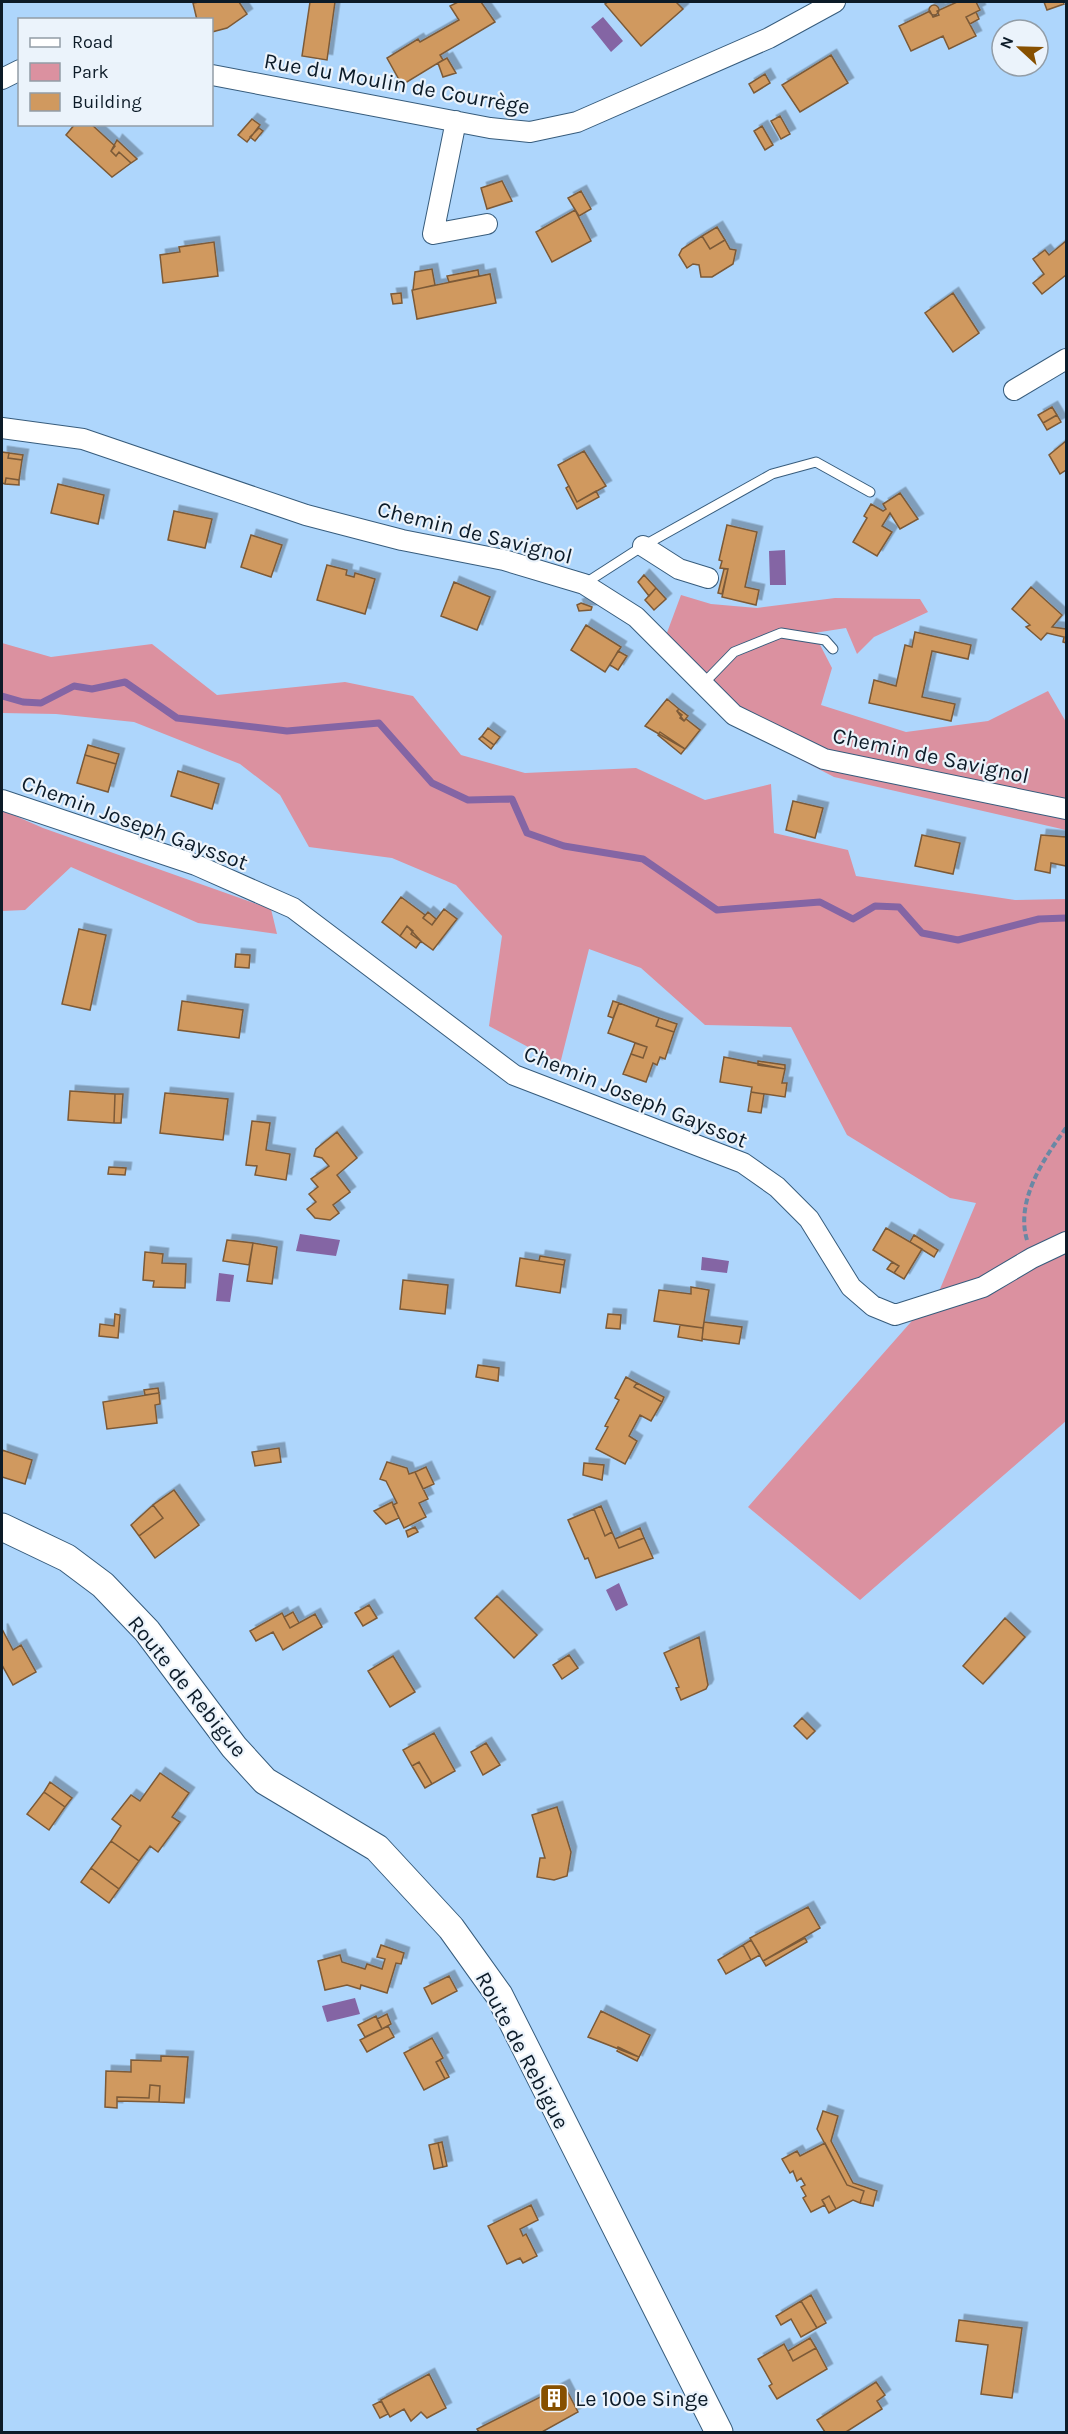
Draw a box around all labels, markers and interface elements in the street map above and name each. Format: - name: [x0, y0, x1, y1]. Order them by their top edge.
- legend: [18, 18, 213, 126]
- north arrow: [990, 18, 1050, 78]
- text: Road: [72, 31, 113, 53]
- text: N: [996, 34, 1018, 51]
- street label: Rue du Moulin de Courrège: [262, 48, 532, 120]
- text: Park: [72, 61, 109, 83]
- text: Building: [72, 91, 142, 113]
- street label: Chemin de Savignol: [375, 496, 575, 570]
- street label: Chemin de Savignol: [830, 722, 1031, 790]
- street label: Chemin Joseph Gayssot: [18, 770, 251, 876]
- street label: Chemin Joseph Gayssot: [520, 1040, 751, 1154]
- street label: Route de Rebigue: [122, 1611, 252, 1763]
- street label: Route de Rebigue: [470, 1967, 575, 2134]
- building icon: Le 100e Singe: [538, 2382, 570, 2414]
- place label: Le 100e Singe: [575, 2386, 709, 2412]

